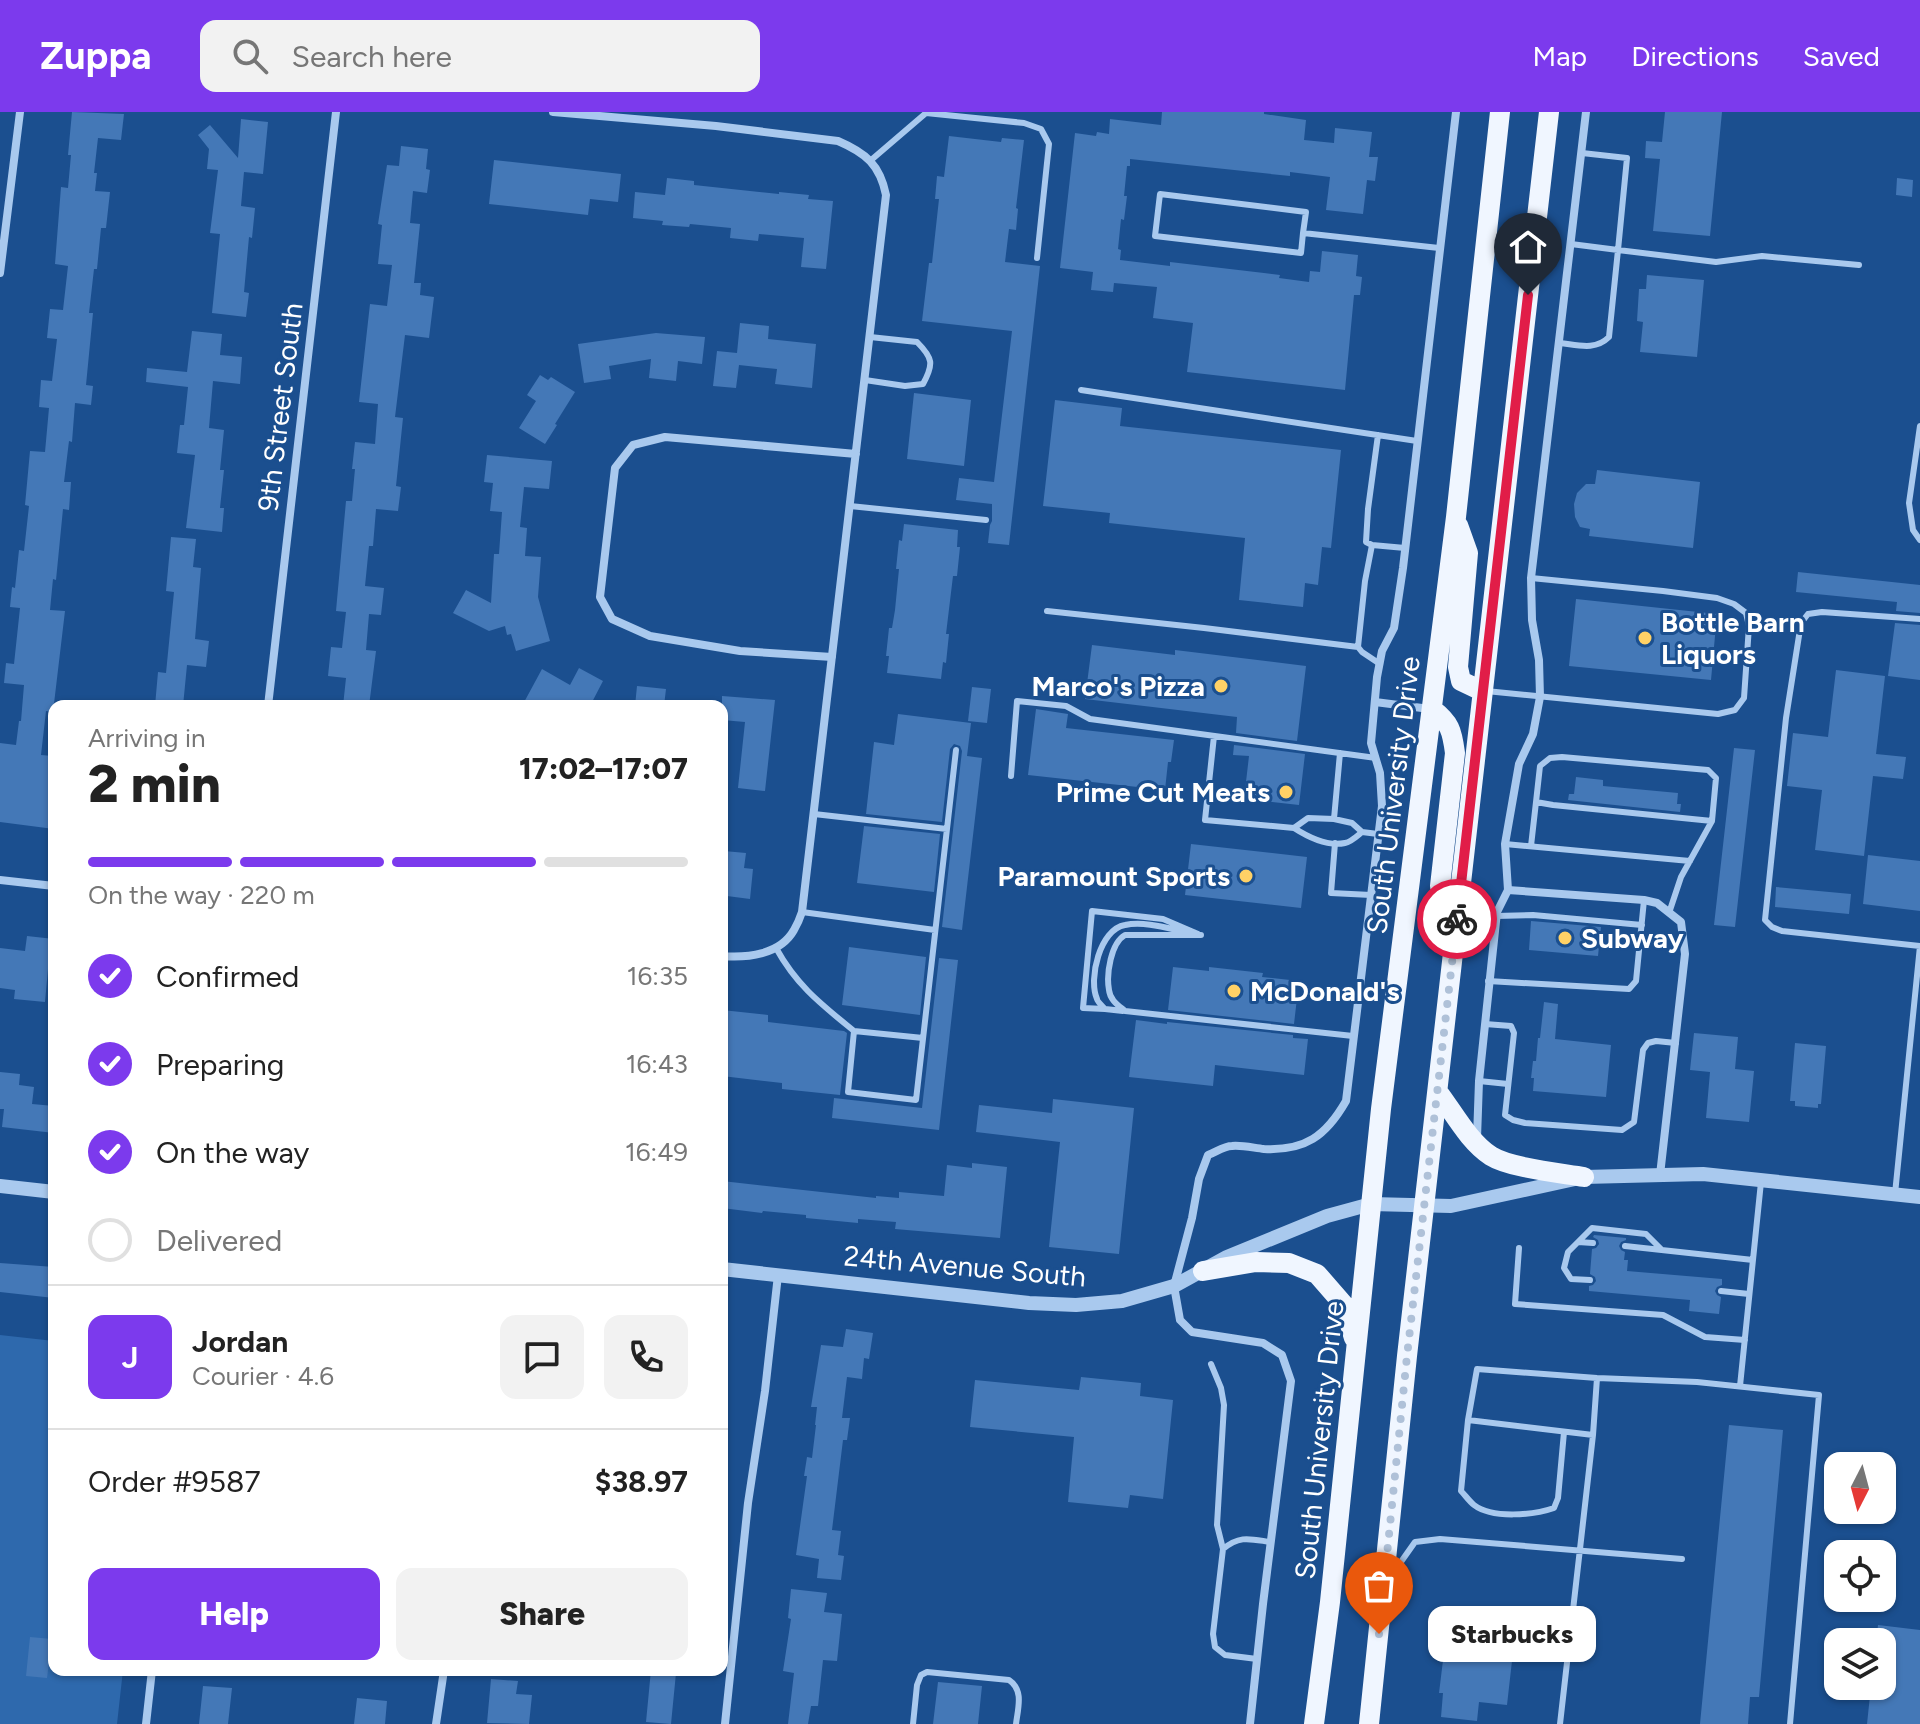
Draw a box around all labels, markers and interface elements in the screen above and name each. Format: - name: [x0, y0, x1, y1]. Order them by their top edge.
- search box: [200, 20, 760, 92]
- text: Zuppa: [40, 33, 152, 79]
- icon: search: [228, 34, 272, 78]
- text: Search here: [292, 38, 452, 75]
- text: Map: [1533, 39, 1587, 73]
- text: Directions: [1631, 39, 1759, 73]
- text: Saved: [1803, 39, 1880, 73]
- pin: [1494, 213, 1562, 295]
- icon: home: [1506, 225, 1550, 269]
- street label: 9th Street South: [250, 301, 310, 513]
- place label: Bottle Barn Liquors: [1661, 605, 1805, 671]
- marker: Bottle Barn Liquors: [1636, 629, 1654, 647]
- street label: South University Drive: [1359, 654, 1427, 936]
- place label: Marco's Pizza: [1031, 669, 1205, 703]
- marker: Marco's Pizza: [1212, 677, 1230, 695]
- text: Arriving in: [88, 722, 206, 754]
- text: 17:02–17:07: [519, 750, 688, 787]
- text: 2 min: [88, 753, 221, 815]
- place label: Prime Cut Meats: [1056, 775, 1270, 809]
- marker: Prime Cut Meats: [1277, 783, 1295, 801]
- place label: Paramount Sports: [998, 859, 1230, 893]
- marker: Paramount Sports: [1237, 867, 1255, 885]
- text: On the way · 220 m: [88, 879, 315, 911]
- courier: [1417, 879, 1497, 959]
- icon: bike: [1435, 897, 1479, 941]
- place label: Subway: [1581, 921, 1684, 955]
- marker: Subway: [1556, 929, 1574, 947]
- icon: check: [88, 954, 132, 998]
- text: Confirmed: [156, 958, 299, 995]
- text: 16:35: [627, 960, 688, 992]
- place label: McDonald's: [1250, 974, 1399, 1008]
- marker: McDonald's: [1225, 982, 1243, 1000]
- icon: check: [88, 1042, 132, 1086]
- text: Preparing: [156, 1046, 284, 1083]
- text: 16:43: [626, 1048, 688, 1080]
- icon: check: [88, 1130, 132, 1174]
- text: On the way: [156, 1134, 309, 1171]
- text: 16:49: [625, 1136, 688, 1168]
- text: Delivered: [156, 1222, 282, 1259]
- street label: 24th Avenue South: [842, 1238, 1088, 1294]
- street label: South University Drive: [1287, 1299, 1351, 1581]
- button: chat: [500, 1315, 584, 1399]
- button: phone: [604, 1315, 688, 1399]
- text: Jordan: [192, 1323, 288, 1360]
- text: J: [122, 1339, 138, 1376]
- text: Courier · 4.6: [192, 1360, 334, 1392]
- north arrow: [1824, 1452, 1896, 1524]
- map controls: [1824, 1452, 1896, 1700]
- text: Order #9587: [88, 1463, 261, 1500]
- text: $38.97: [595, 1463, 688, 1500]
- button: locate: [1824, 1540, 1896, 1612]
- pin: [1345, 1552, 1413, 1634]
- icon: bag: [1357, 1564, 1401, 1608]
- button: Help: [88, 1568, 380, 1660]
- button: Share: [396, 1568, 688, 1660]
- callout: Starbucks: [1427, 1606, 1595, 1662]
- text: Starbucks: [1451, 1618, 1573, 1650]
- button: layers: [1824, 1628, 1896, 1700]

